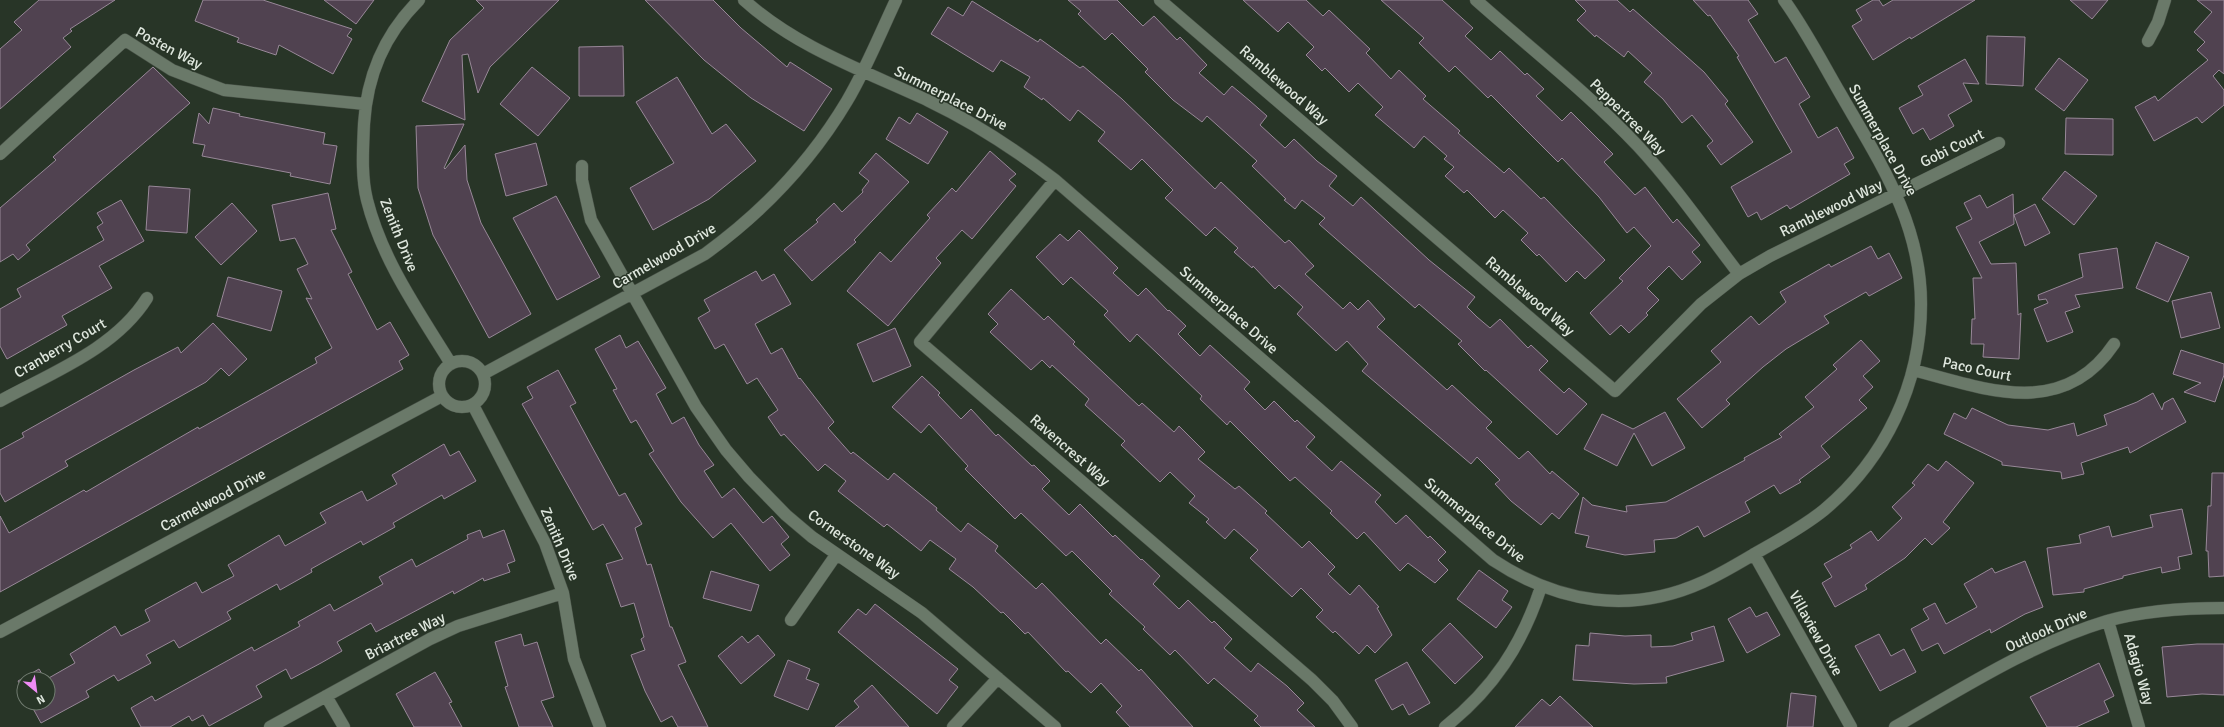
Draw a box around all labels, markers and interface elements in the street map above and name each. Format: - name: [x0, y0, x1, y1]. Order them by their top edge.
- street label: Posten Way: [132, 23, 206, 73]
- street label: Ramblewood Way: [1236, 41, 1332, 129]
- street label: Summerplace Drive: [891, 62, 1011, 134]
- street label: Peppertree Way: [1586, 75, 1670, 159]
- street label: Summerplace Drive: [1845, 81, 1921, 199]
- street label: Gobi Court: [1917, 125, 1987, 171]
- street label: Ramblewood Way: [1777, 175, 1885, 241]
- street label: Zenith Drive: [376, 195, 422, 275]
- street label: Carmelwood Drive: [609, 219, 719, 293]
- street label: Ramblewood Way: [1482, 252, 1578, 340]
- street label: Summerplace Drive: [1176, 262, 1282, 358]
- street label: Cranberry Court: [11, 314, 109, 382]
- street label: Paco Court: [1941, 353, 2013, 385]
- street label: Ravencrest Way: [1026, 410, 1114, 490]
- street label: Carmelwood Drive: [157, 465, 269, 535]
- street label: Summerplace Drive: [1421, 474, 1529, 566]
- street label: Zenith Drive: [536, 505, 584, 583]
- street label: Cornerstone Way: [804, 505, 904, 583]
- street label: Villaview Drive: [1785, 587, 1847, 679]
- street label: Outlook Drive: [2002, 604, 2090, 656]
- street label: Briartree Way: [362, 608, 448, 664]
- street label: Adagio Way: [2120, 631, 2158, 707]
- north arrow: [16, 671, 56, 711]
- text: N: [34, 692, 47, 707]

